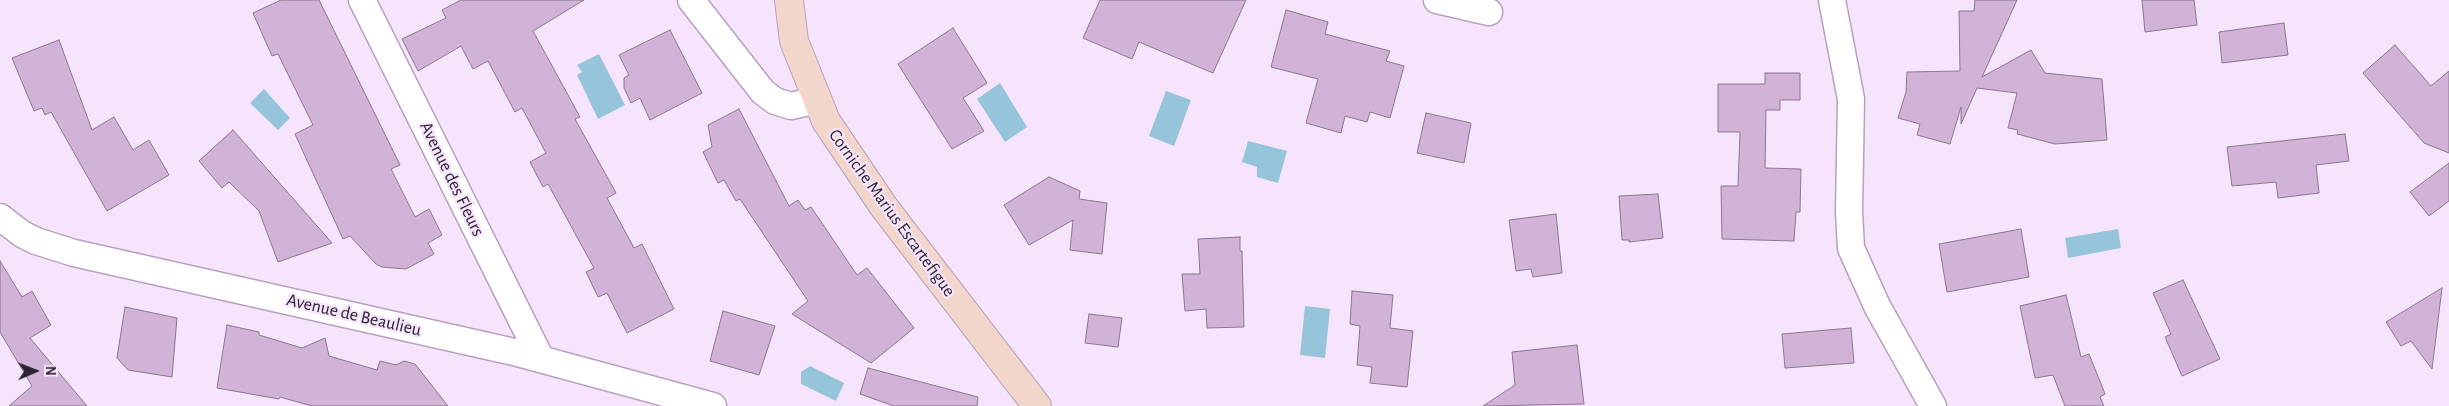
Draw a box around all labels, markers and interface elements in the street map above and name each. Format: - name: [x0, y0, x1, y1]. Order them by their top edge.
- street label: Avenue des Fleurs: [415, 118, 489, 240]
- street label: Corniche Marius Escartefigue: [824, 125, 960, 301]
- street label: Avenue de Beaulieu: [285, 289, 423, 341]
- north arrow: [10, 346, 60, 396]
- text: N: [43, 366, 57, 376]

